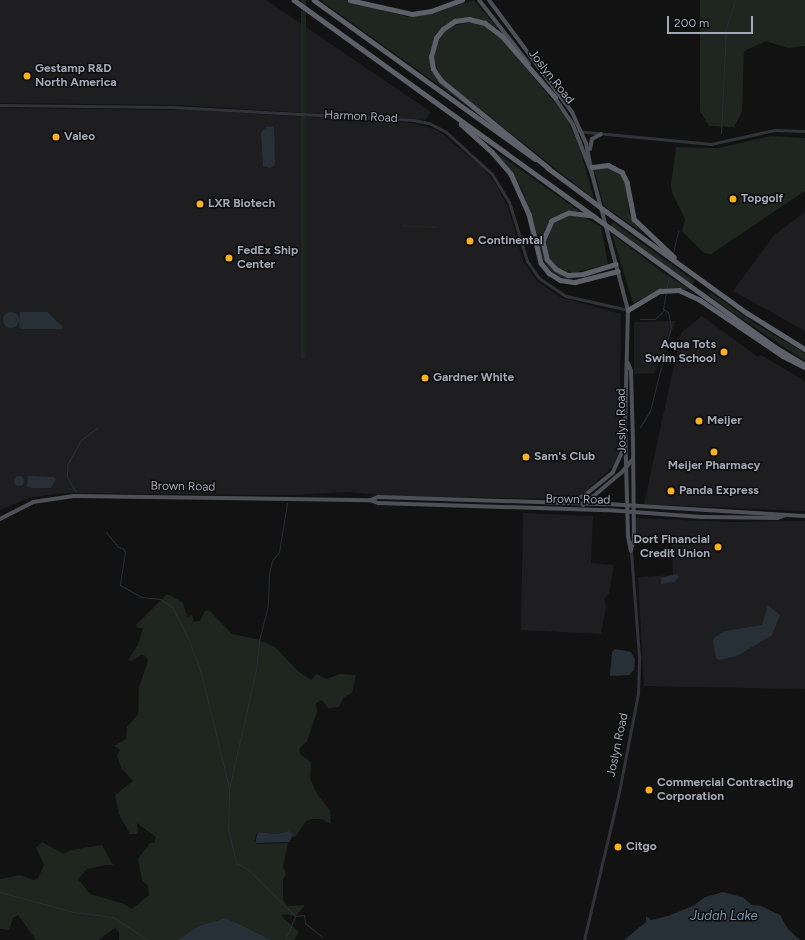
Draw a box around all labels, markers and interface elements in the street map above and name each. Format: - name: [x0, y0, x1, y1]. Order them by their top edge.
- scale bar: [669, 8, 755, 34]
- text: 200 m: [674, 16, 709, 30]
- street label: Joslyn Road: [525, 47, 577, 107]
- place label: Gestamp R&D North America: [35, 62, 117, 90]
- marker: Gestamp R&D North America: [22, 71, 32, 81]
- street label: Harmon Road: [324, 108, 398, 126]
- place label: Valeo: [64, 130, 95, 144]
- marker: Valeo: [51, 132, 61, 142]
- place label: Topgolf: [741, 192, 783, 206]
- marker: Topgolf: [728, 194, 738, 204]
- place label: LXR Biotech: [208, 197, 275, 211]
- marker: LXR Biotech: [195, 199, 205, 209]
- place label: Continental: [478, 234, 543, 248]
- marker: Continental: [465, 236, 475, 246]
- place label: FedEx Ship Center: [237, 244, 298, 272]
- marker: FedEx Ship Center: [224, 253, 234, 263]
- place label: Aqua Tots Swim School: [645, 338, 716, 366]
- marker: Aqua Tots Swim School: [719, 347, 729, 357]
- place label: Gardner White: [433, 371, 514, 385]
- marker: Gardner White: [420, 373, 430, 383]
- street label: Joslyn Road: [614, 388, 630, 454]
- place label: Meijer: [707, 414, 742, 428]
- marker: Meijer: [694, 416, 704, 426]
- marker: Meijer Pharmacy: [709, 447, 719, 457]
- place label: Sam's Club: [534, 450, 595, 464]
- marker: Sam's Club: [521, 452, 531, 462]
- place label: Meijer Pharmacy: [668, 459, 760, 473]
- street label: Brown Road: [150, 479, 216, 495]
- place label: Panda Express: [679, 484, 759, 498]
- marker: Panda Express: [666, 486, 676, 496]
- street label: Brown Road: [545, 492, 611, 508]
- place label: Dort Financial Credit Union: [634, 533, 710, 561]
- marker: Dort Financial Credit Union: [713, 542, 723, 552]
- street label: Joslyn Road: [604, 712, 632, 778]
- place label: Commercial Contracting Corporation: [657, 776, 793, 804]
- marker: Commercial Contracting Corporation: [644, 785, 654, 795]
- place label: Citgo: [626, 840, 657, 854]
- marker: Citgo: [613, 842, 623, 852]
- water label: Judah Lake: [690, 908, 758, 924]

